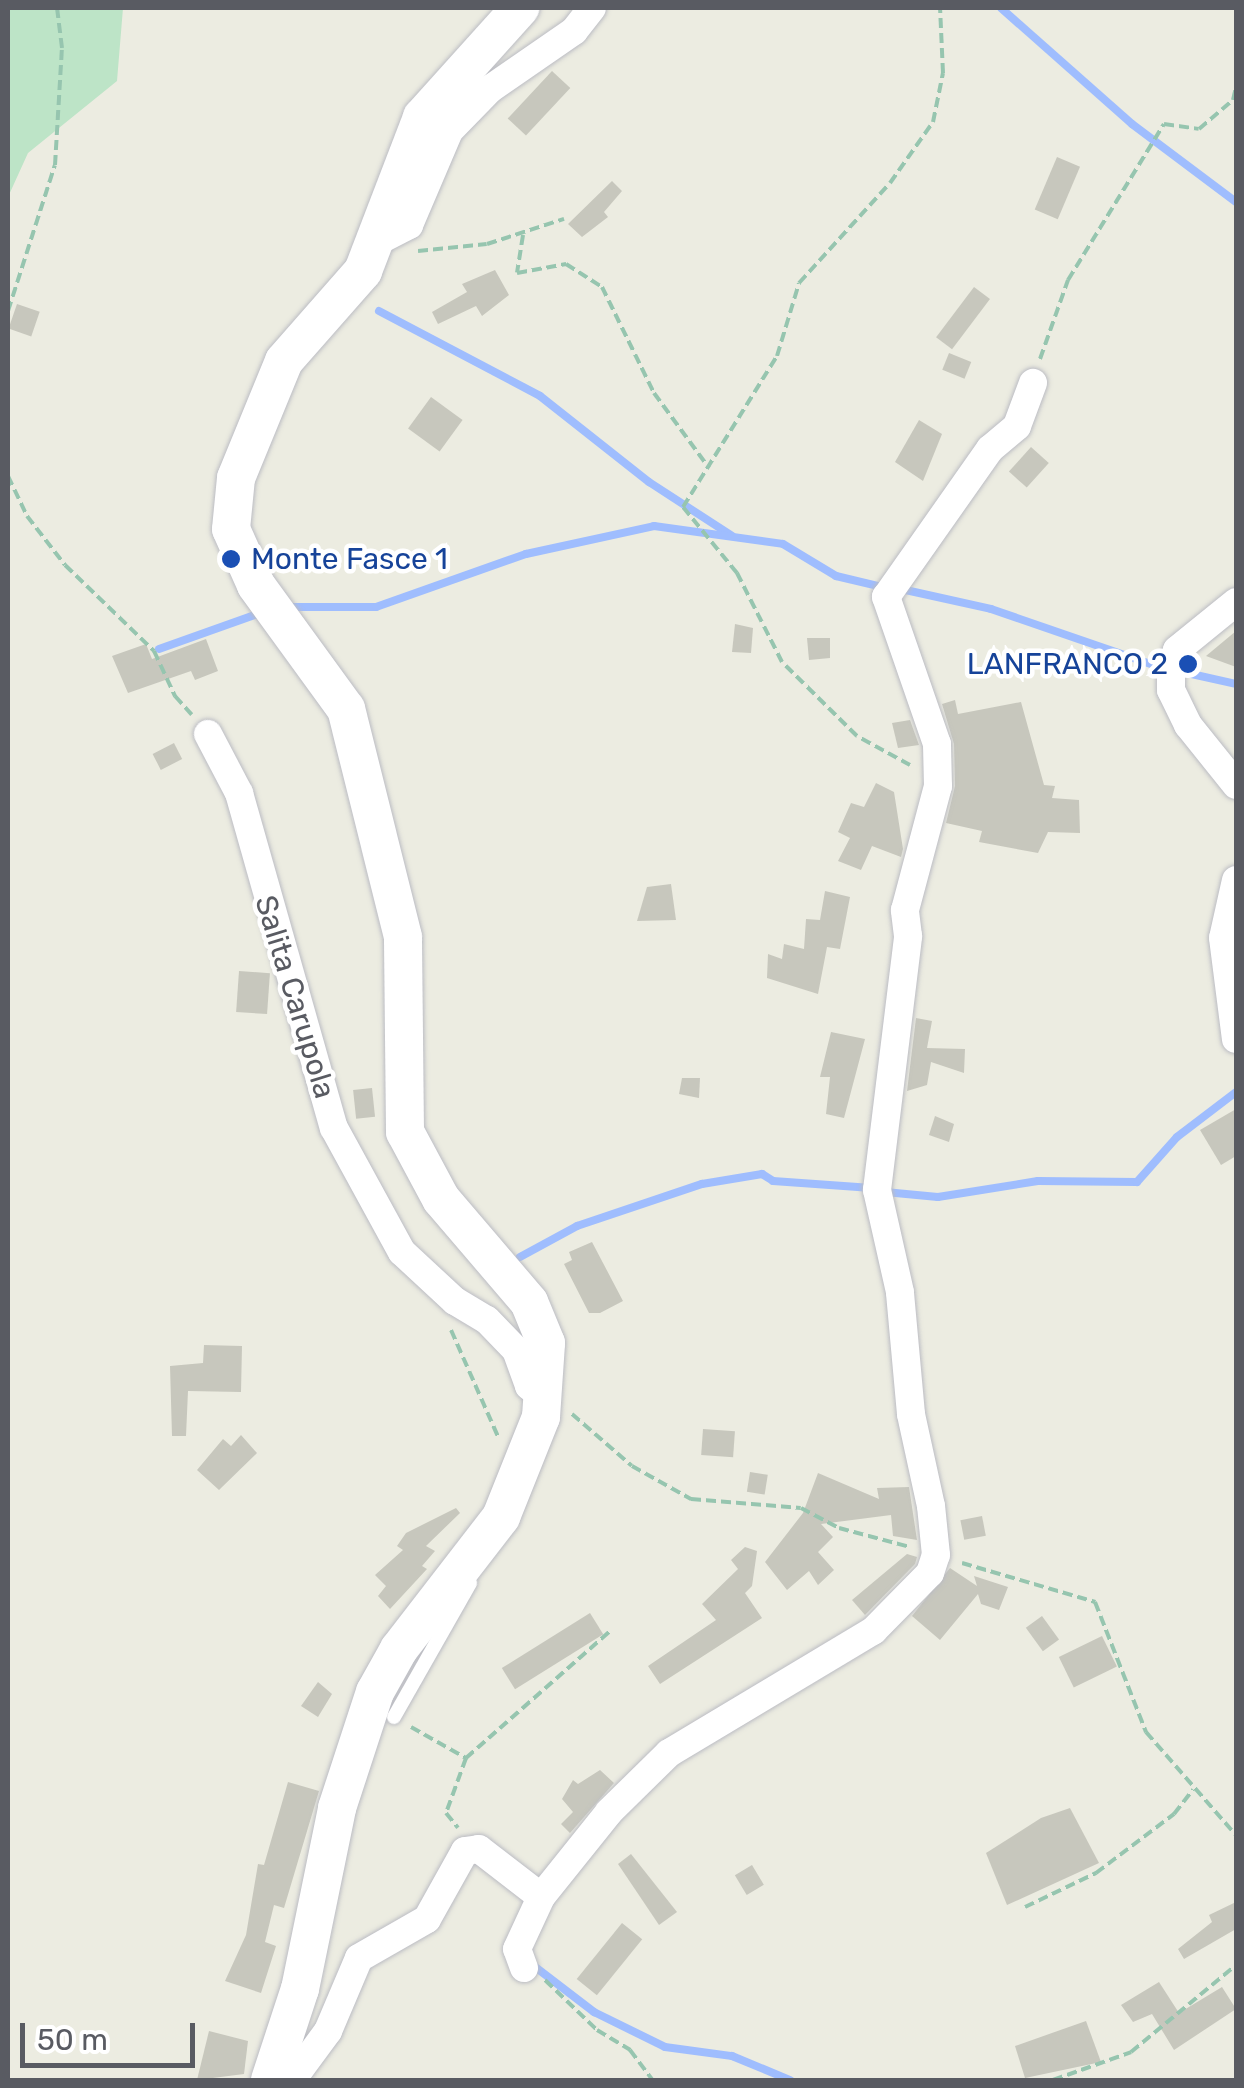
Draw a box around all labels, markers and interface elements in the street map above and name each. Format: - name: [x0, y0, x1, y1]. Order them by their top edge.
- place label: Monte Fasce 1: [251, 541, 448, 577]
- marker: Monte Fasce 1: [220, 548, 242, 570]
- place label: LANFRANCO 2: [967, 646, 1168, 682]
- marker: LANFRANCO 2: [1177, 653, 1199, 675]
- street label: Salita Carupola: [247, 891, 343, 1103]
- scale bar: [25, 2003, 200, 2065]
- text: 50 m: [37, 2022, 108, 2058]

